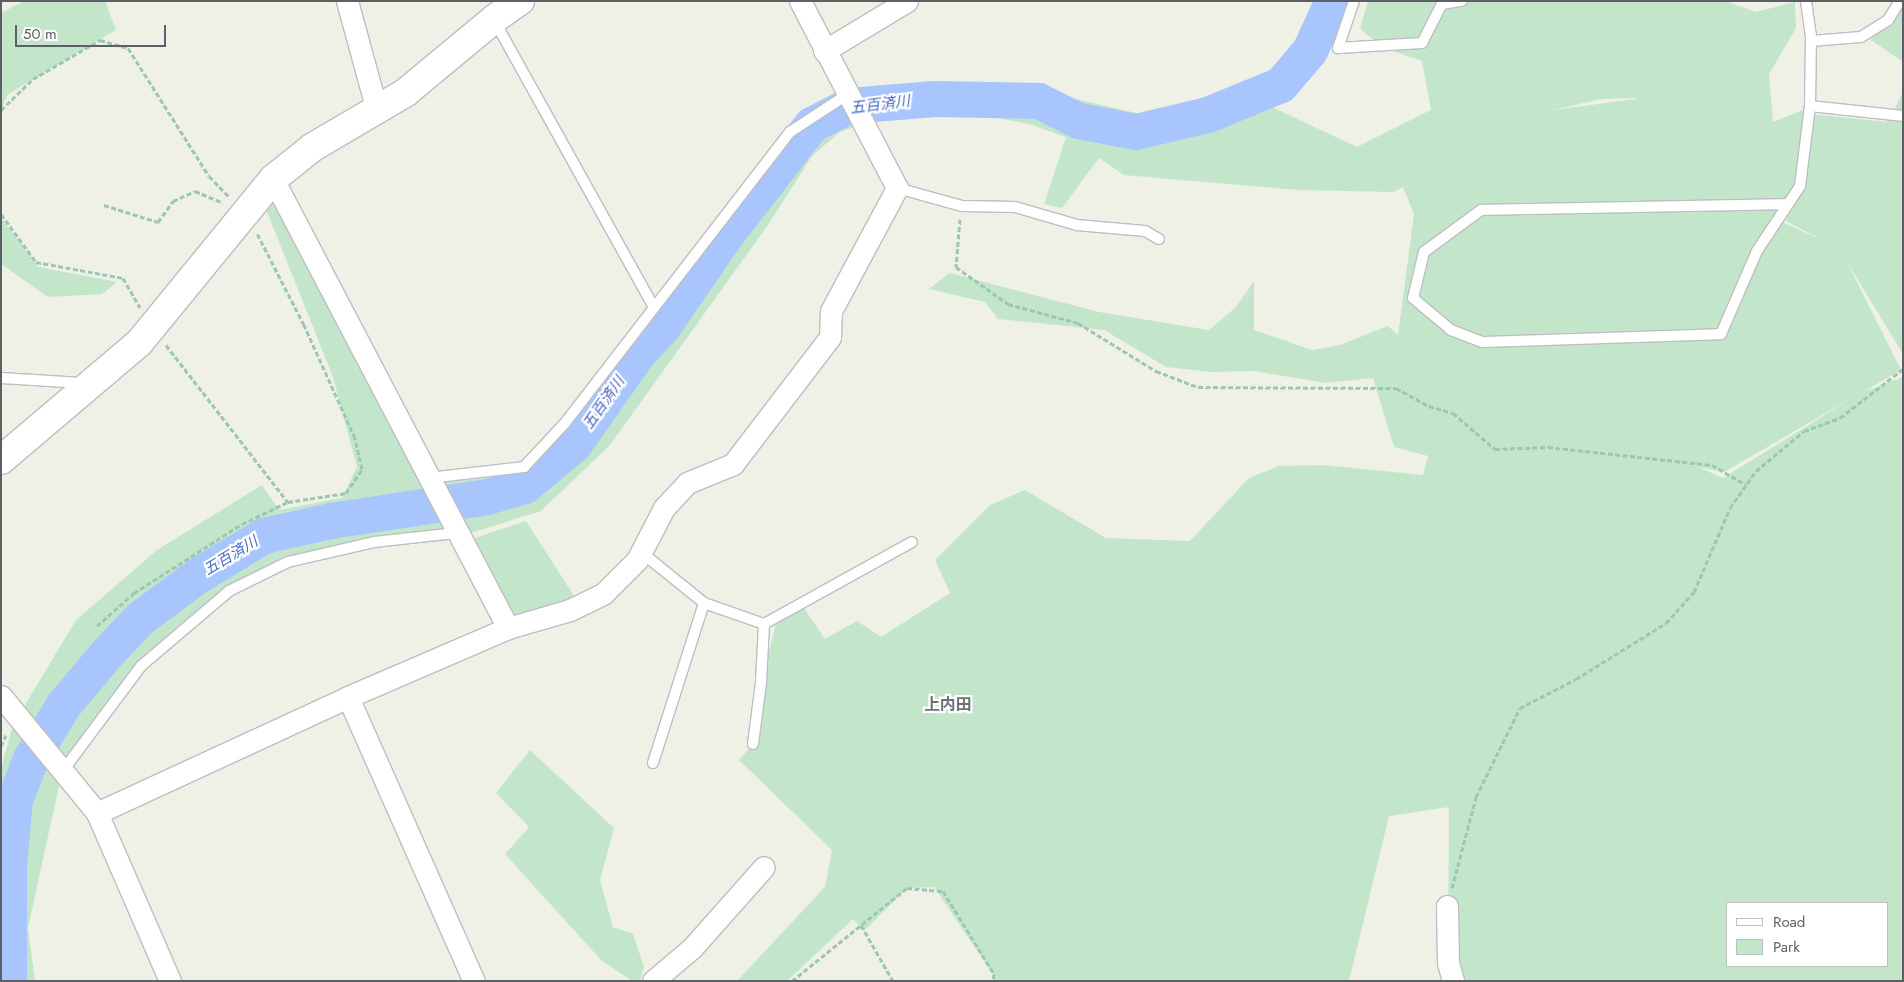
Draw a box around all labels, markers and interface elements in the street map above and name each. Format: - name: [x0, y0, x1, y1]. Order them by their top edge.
- scale bar: [18, 15, 169, 47]
- text: 50 m: [23, 23, 57, 45]
- water label: 五百済川: [849, 92, 911, 118]
- water label: 五百済川: [579, 373, 629, 433]
- water label: 五百済川: [201, 533, 261, 579]
- district label: 上内田: [924, 695, 972, 715]
- legend: [1726, 902, 1889, 967]
- text: Road: [1773, 911, 1805, 933]
- text: Park: [1773, 936, 1800, 958]

